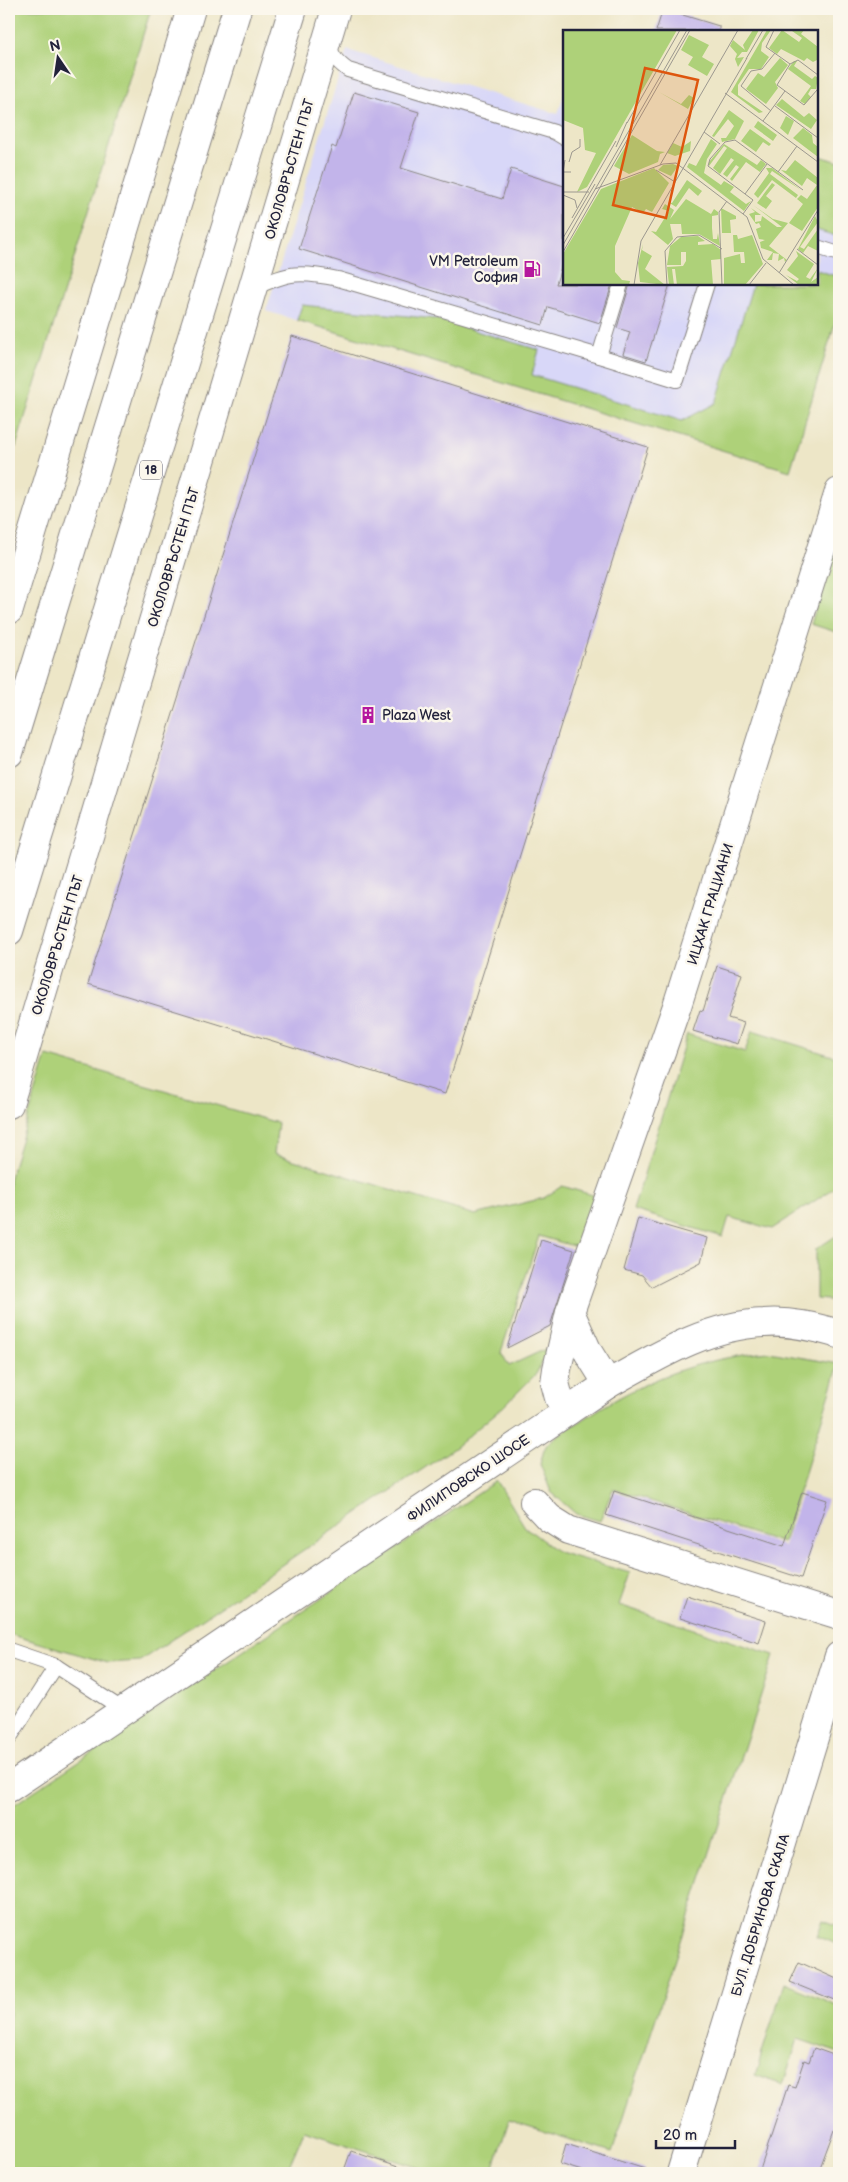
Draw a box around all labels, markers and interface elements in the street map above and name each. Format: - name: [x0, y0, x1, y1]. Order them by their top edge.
- inset map: [563, 30, 818, 285]
- north arrow: [32, 32, 82, 82]
- text: N: [48, 36, 62, 55]
- street label: ОКОЛОВРЪСТЕН ПЪТ: [261, 96, 318, 241]
- place label: VM Petroleum София: [429, 253, 518, 286]
- fuel station icon: VM Petroleum София: [522, 259, 542, 279]
- road number: 18: [140, 460, 162, 480]
- street label: ОКОЛОВРЪСТЕН ПЪТ: [144, 484, 203, 629]
- building icon: Plaza West: [358, 705, 378, 725]
- place label: Plaza West: [382, 707, 452, 724]
- street label: ИЦХАК ГРАЦИАНИ: [684, 841, 737, 967]
- street label: ОКОЛОВРЪСТЕН ПЪТ: [28, 872, 87, 1017]
- street label: ФИЛИПОВСКО ШОСЕ: [404, 1431, 533, 1526]
- street label: БУЛ. ДОБРИНОВА СКАЛА: [728, 1831, 793, 1998]
- scale bar: [656, 2117, 734, 2149]
- text: 20 m: [663, 2126, 697, 2145]

